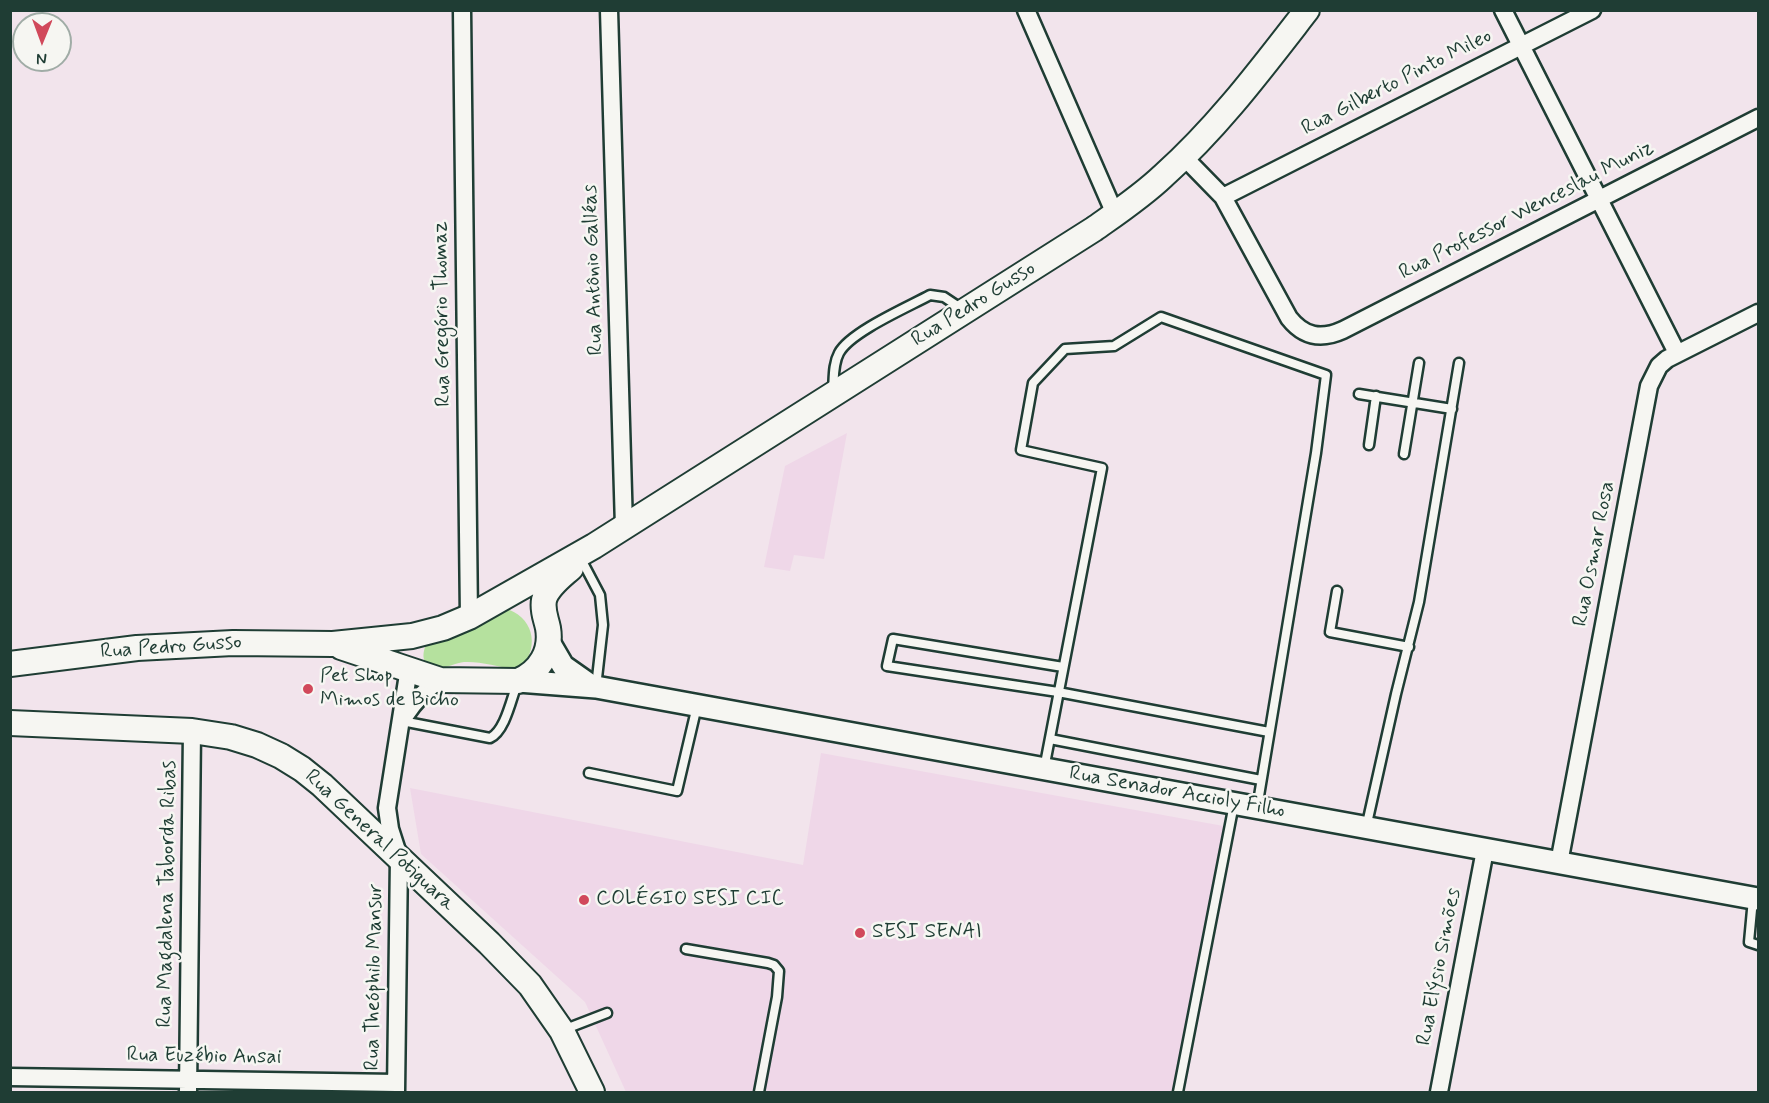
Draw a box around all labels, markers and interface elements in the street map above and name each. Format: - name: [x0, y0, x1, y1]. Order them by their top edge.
- north arrow: [12, 12, 72, 72]
- street label: Rua Gilberto Pinto Mileo: [1298, 24, 1496, 142]
- text: N: [36, 48, 47, 69]
- street label: Rua Professor Wenceslau Muniz: [1395, 136, 1659, 286]
- street label: Rua Antônio Galléas: [578, 184, 610, 356]
- street label: Rua Gregório Thomaz: [429, 221, 457, 407]
- street label: Rua Pedro Gusso: [907, 257, 1041, 353]
- street label: Rua Osmar Rosa: [1569, 479, 1621, 629]
- street label: Rua Pedro Gusso: [99, 630, 243, 666]
- place label: Pet Shop Mimos de Bicho: [320, 664, 459, 714]
- marker: Pet Shop Mimos de Bicho: [301, 682, 315, 696]
- street label: Rua Magdalena Taborda Ribas: [153, 760, 183, 1028]
- street label: Rua Senador Accioly Filho: [1067, 762, 1287, 824]
- street label: Rua General Potiguara: [299, 765, 459, 917]
- street label: Rua Theóphilo Mansur: [361, 883, 389, 1071]
- street label: Rua Elýsio Simões: [1412, 886, 1468, 1048]
- place label: COLÉGIO SESI CIC: [596, 887, 784, 913]
- marker: COLÉGIO SESI CIC: [577, 893, 591, 907]
- place label: SESI SENAI: [872, 920, 982, 946]
- marker: SESI SENAI: [853, 926, 867, 940]
- street label: Rua Euzébio Ansai: [126, 1043, 282, 1071]

